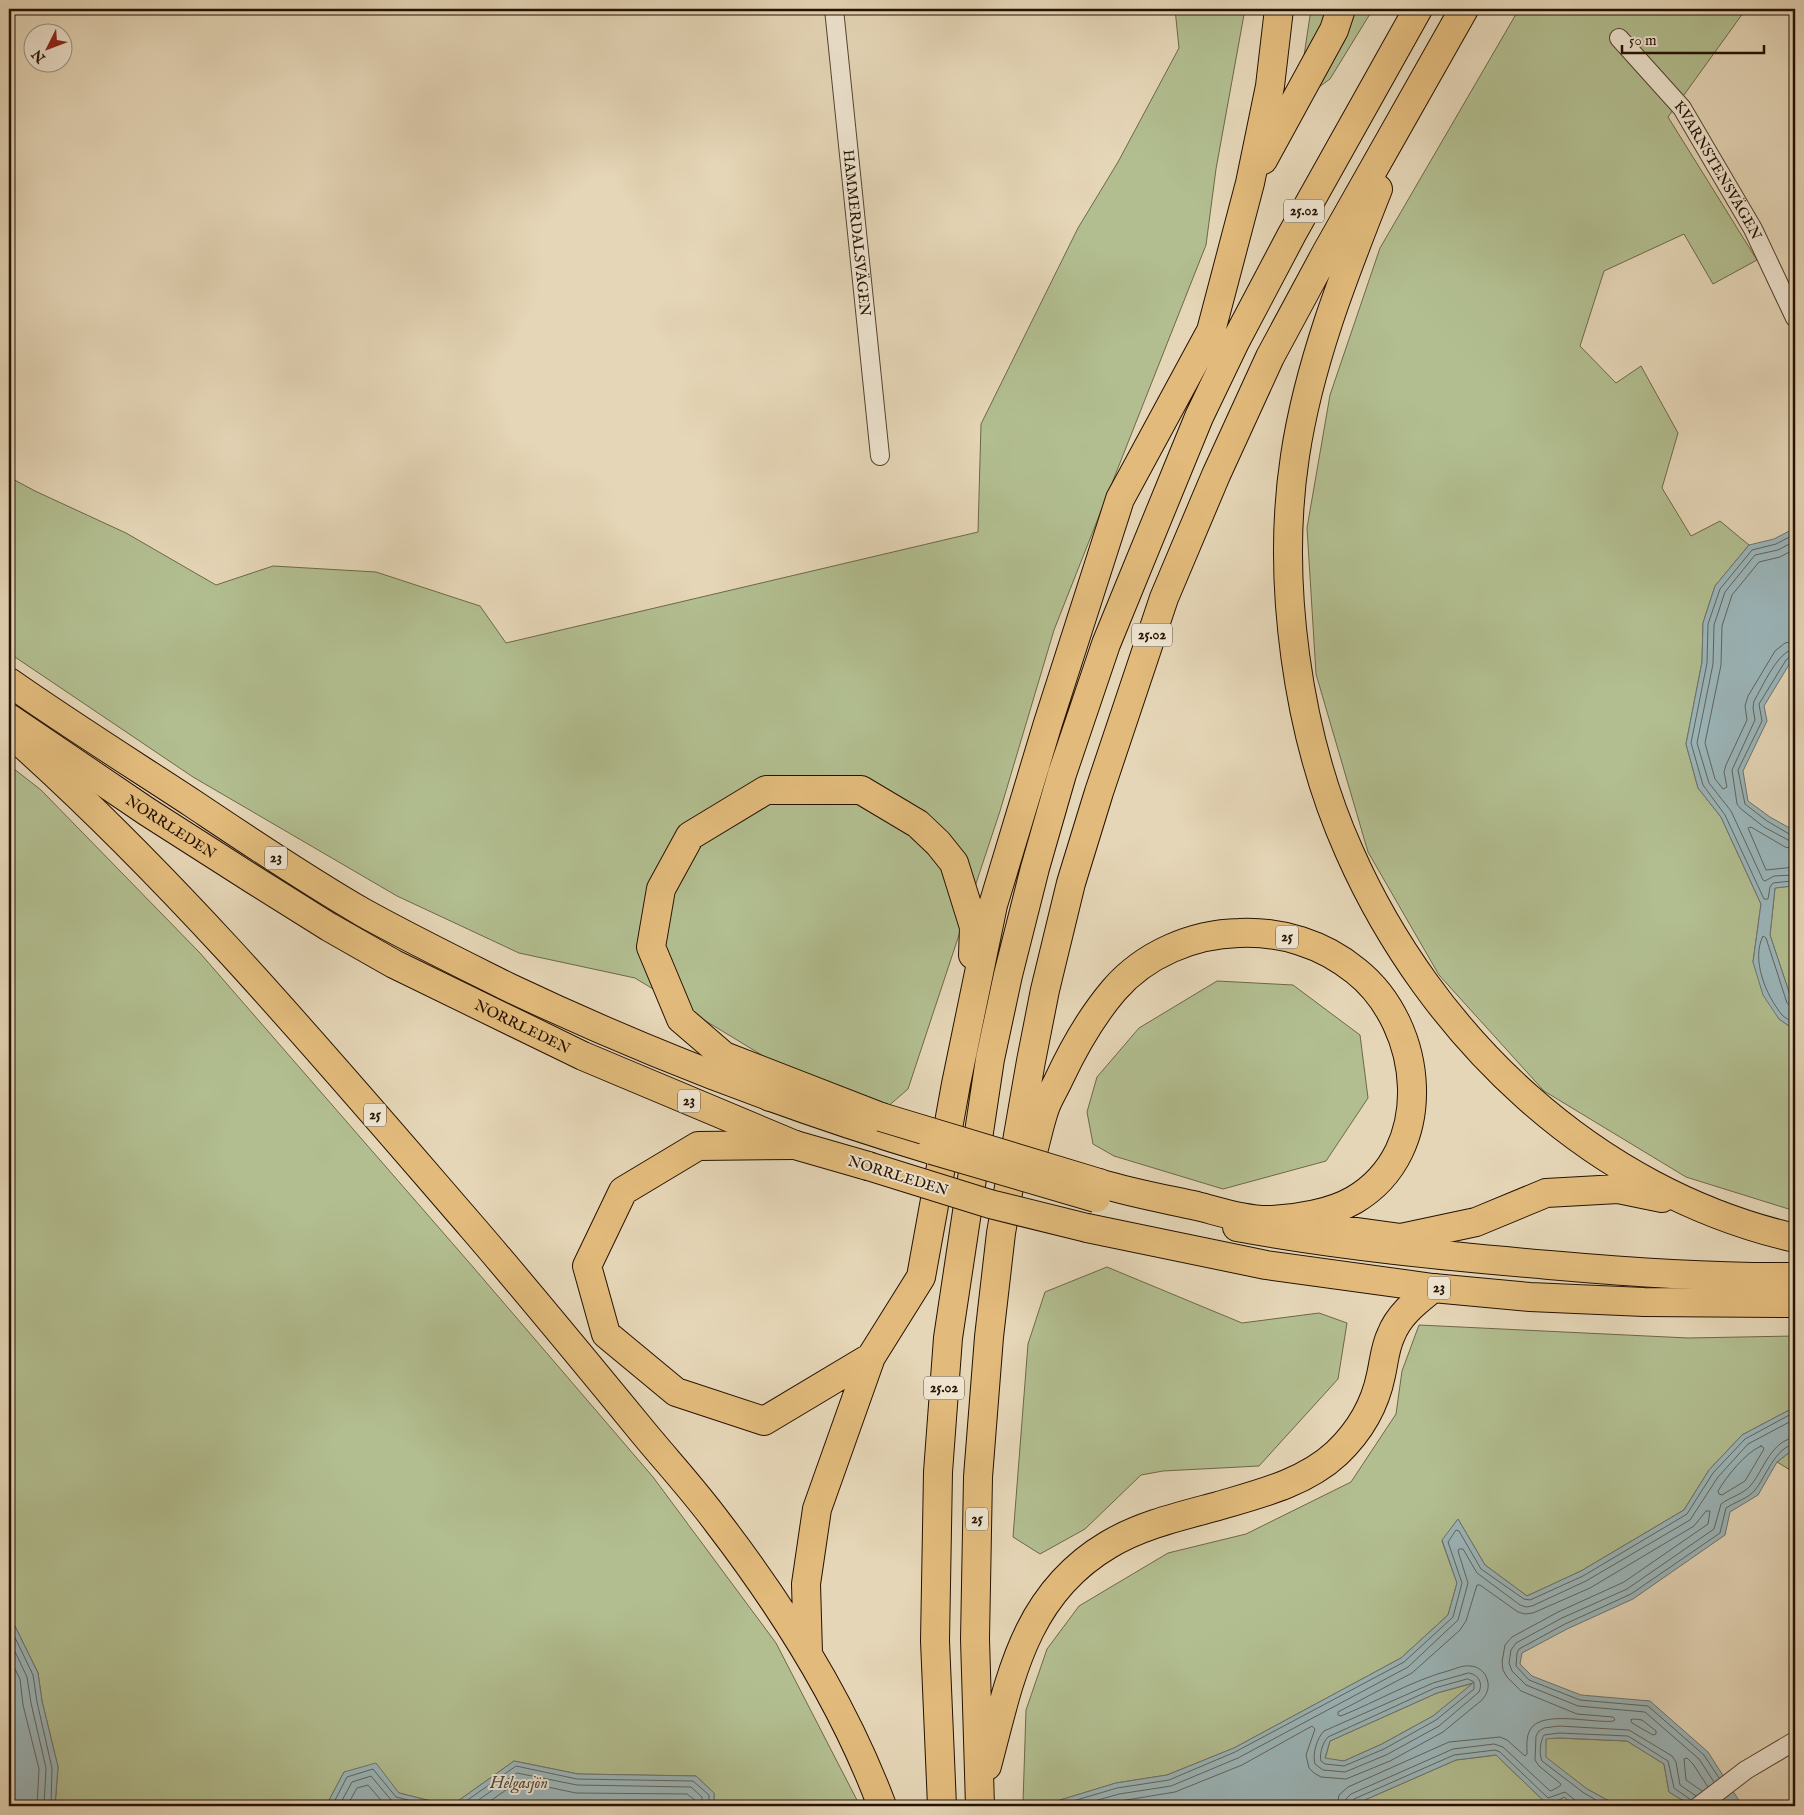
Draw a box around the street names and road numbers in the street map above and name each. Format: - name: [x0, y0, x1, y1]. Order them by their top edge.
- street label: KVARNSTENSVÄGEN: [1670, 96, 1766, 243]
- street label: HAMMERDALSVÄGEN: [839, 148, 875, 317]
- road number: 25.02: [1284, 200, 1324, 222]
- road number: 25.02: [1132, 624, 1172, 646]
- street label: NORRLEDEN: [122, 790, 220, 863]
- road number: 23: [265, 846, 287, 870]
- road number: 25: [1276, 926, 1298, 949]
- street label: NORRLEDEN: [472, 995, 573, 1058]
- road number: 23: [678, 1090, 700, 1112]
- road number: 25: [364, 1104, 386, 1126]
- street label: NORRLEDEN: [845, 1152, 951, 1200]
- road number: 23: [1428, 1276, 1450, 1300]
- road number: 25.02: [924, 1376, 964, 1400]
- road number: 25: [966, 1508, 988, 1530]

